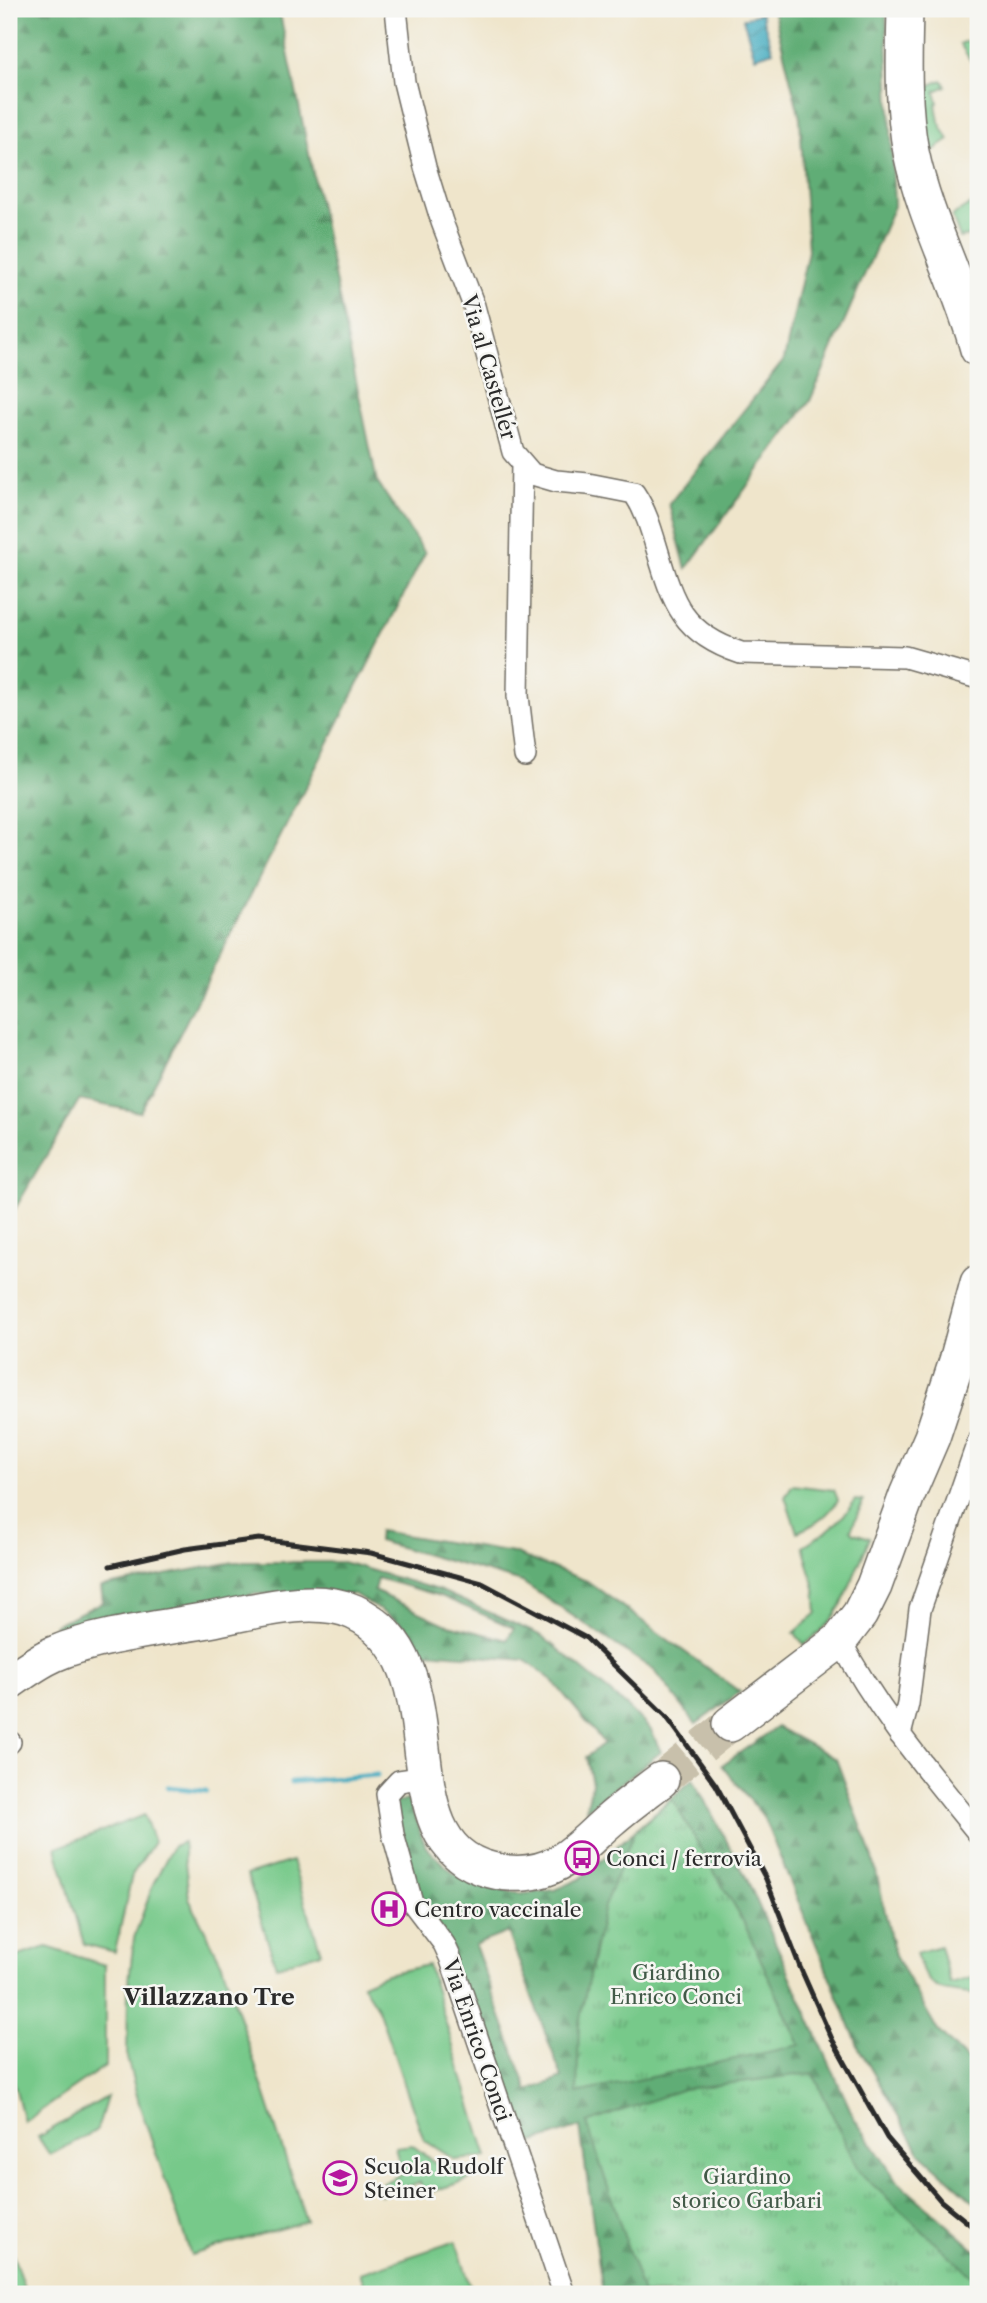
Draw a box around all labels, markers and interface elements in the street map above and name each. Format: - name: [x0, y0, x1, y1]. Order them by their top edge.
- street label: Via al Castellér: [456, 291, 522, 442]
- bus stop icon: Conci / ferrovia: [563, 1839, 601, 1877]
- place label: Conci / ferrovia: [606, 1846, 763, 1871]
- hospital icon: Centro vaccinale: [370, 1890, 408, 1928]
- place label: Centro vaccinale: [414, 1897, 581, 1922]
- street label: Via Enrico Conci: [437, 1955, 516, 2124]
- park label: Giardino Enrico Conci: [610, 1960, 742, 2009]
- district label: Villazzano Tre: [122, 1983, 295, 2011]
- place label: Scuola Rudolf Steiner: [364, 2154, 506, 2203]
- school or university icon: Scuola Rudolf Steiner: [321, 2159, 359, 2197]
- park label: Giardino storico Garbari: [672, 2164, 822, 2213]

